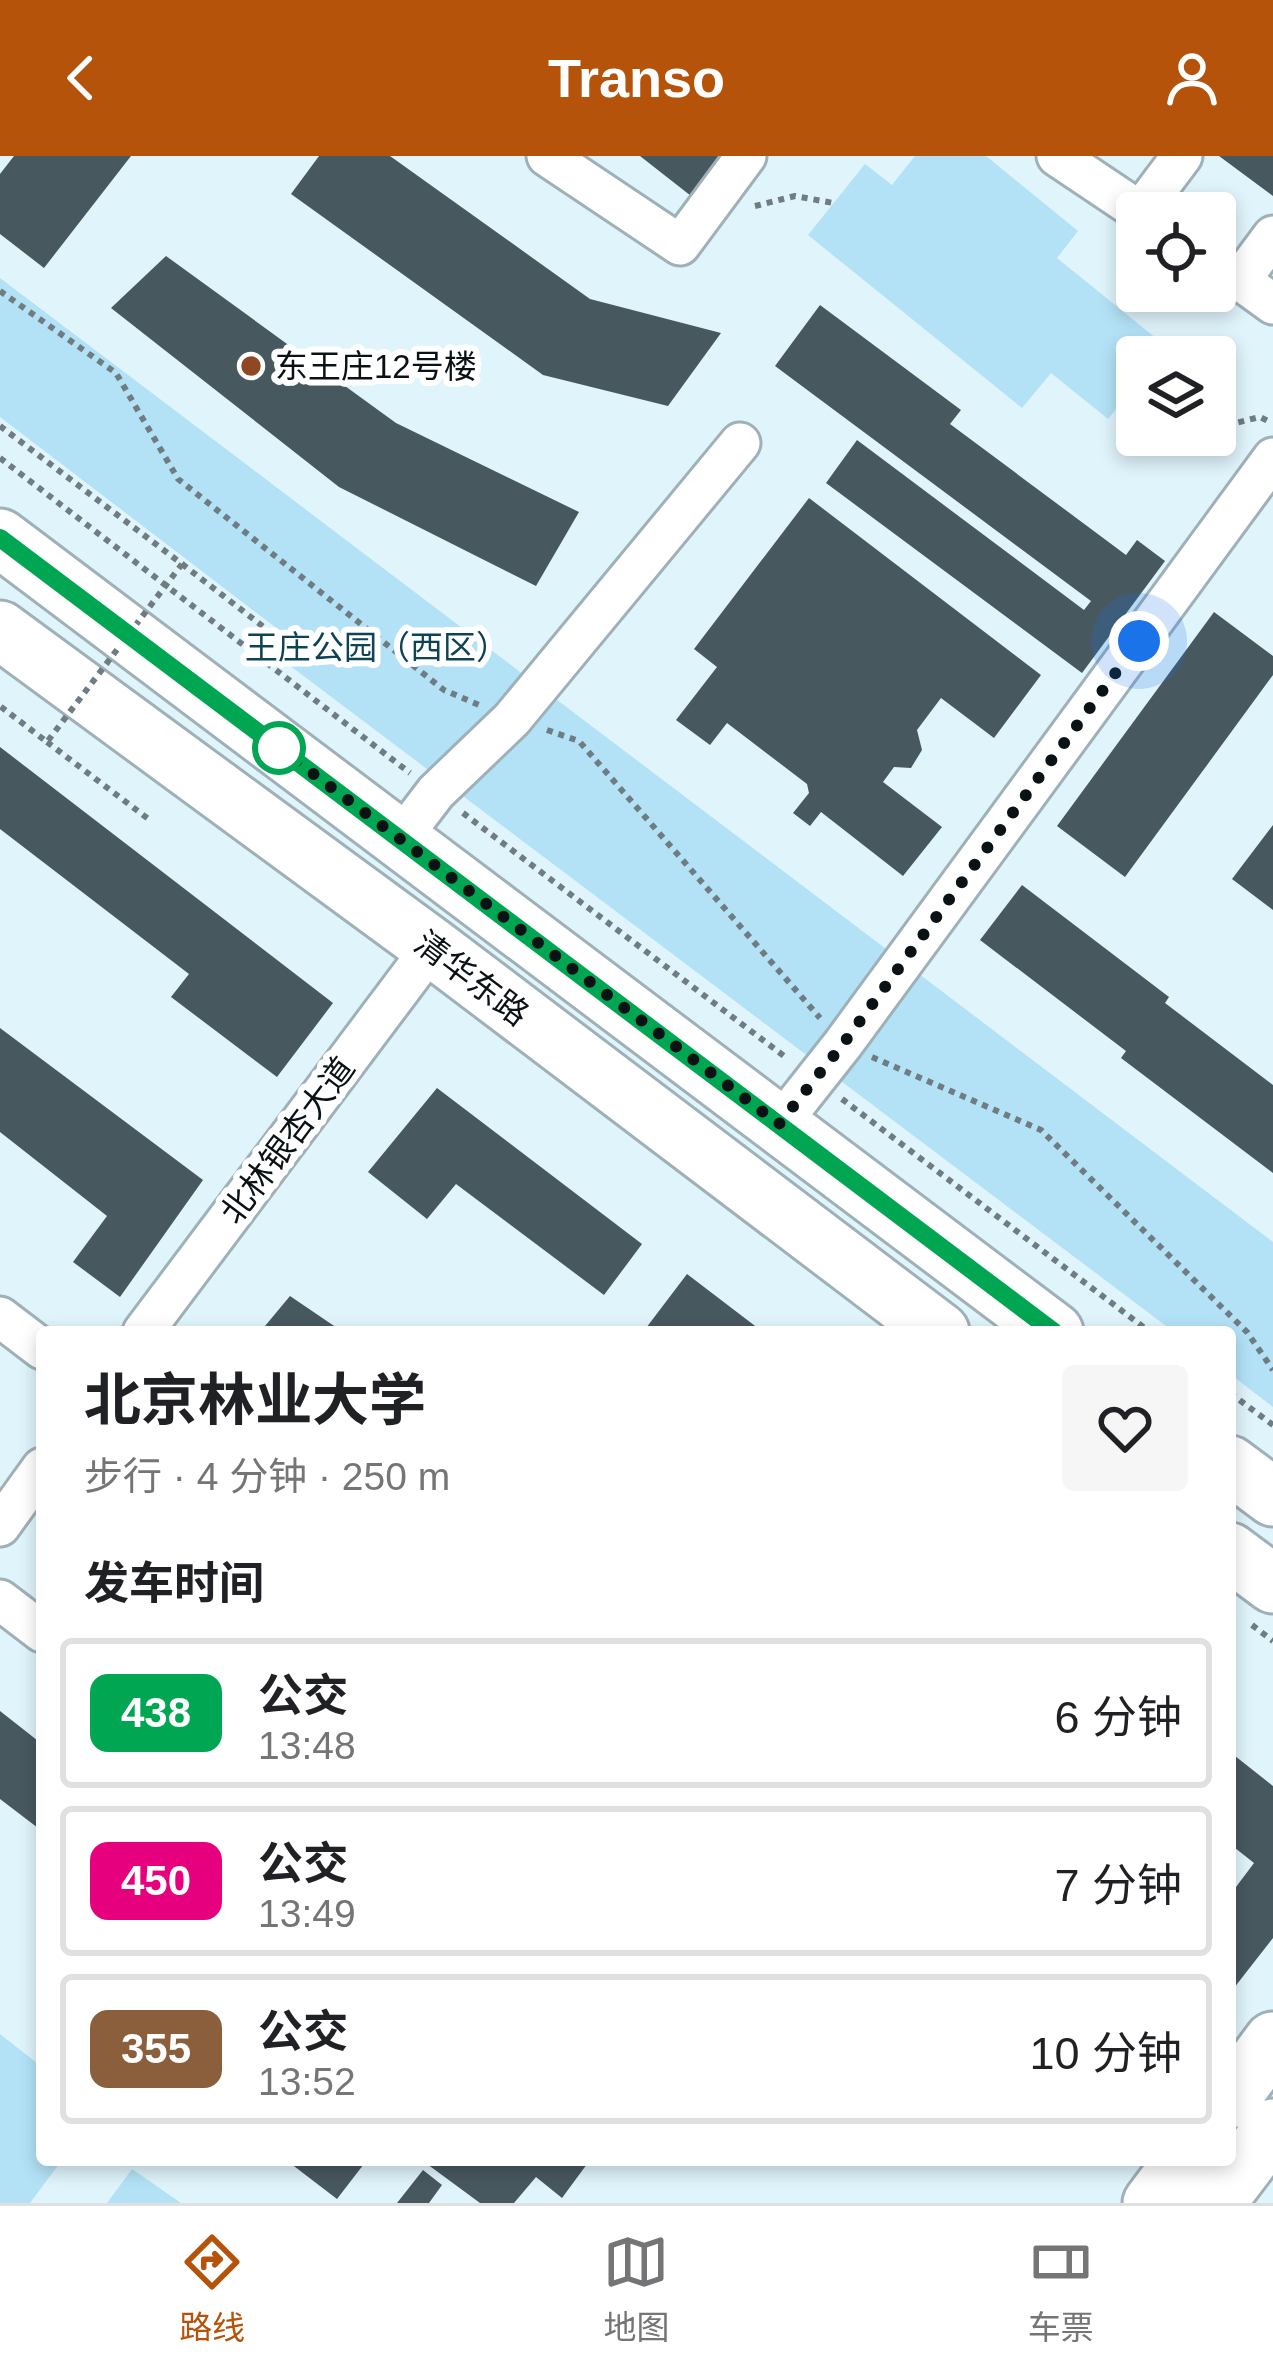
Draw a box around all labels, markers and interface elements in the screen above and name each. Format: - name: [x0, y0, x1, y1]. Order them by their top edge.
- icon: back: [48, 45, 114, 111]
- icon: person: [1159, 45, 1225, 111]
- text: Transo: [548, 48, 725, 108]
- map controls: [1116, 192, 1236, 456]
- button: locate: [1116, 192, 1236, 312]
- button: layers: [1116, 336, 1236, 456]
- place label: 东王庄12号楼: [275, 348, 477, 385]
- marker: 东王庄12号楼: [238, 353, 264, 379]
- your location: [1109, 611, 1169, 671]
- park label: 王庄公园（西区）: [245, 629, 509, 666]
- unlabelled marker: [254, 723, 304, 773]
- street label: 清华东路: [408, 924, 536, 1033]
- street label: 北林银杏大道: [213, 1050, 362, 1230]
- button: heart: [1062, 1365, 1188, 1491]
- text: 北京林业大学: [84, 1368, 426, 1432]
- text: 步行 · 4 分钟 · 250 m: [84, 1455, 450, 1498]
- text: 发车时间: [84, 1558, 264, 1609]
- text: 公交: [258, 1670, 348, 1721]
- text: 438: [121, 1689, 191, 1736]
- text: 6 分钟: [1054, 1692, 1182, 1743]
- text: 13:48: [258, 1724, 356, 1767]
- text: 公交: [258, 1838, 348, 1889]
- text: 450: [121, 1857, 191, 1904]
- text: 7 分钟: [1054, 1860, 1182, 1911]
- text: 13:49: [258, 1892, 356, 1935]
- text: 公交: [258, 2006, 348, 2057]
- text: 355: [121, 2025, 191, 2072]
- text: 10 分钟: [1029, 2028, 1182, 2079]
- text: 13:52: [258, 2060, 356, 2103]
- tab: 路线: [179, 2229, 245, 2349]
- tab: 地图: [603, 2229, 669, 2349]
- tab: 车票: [1028, 2229, 1094, 2349]

